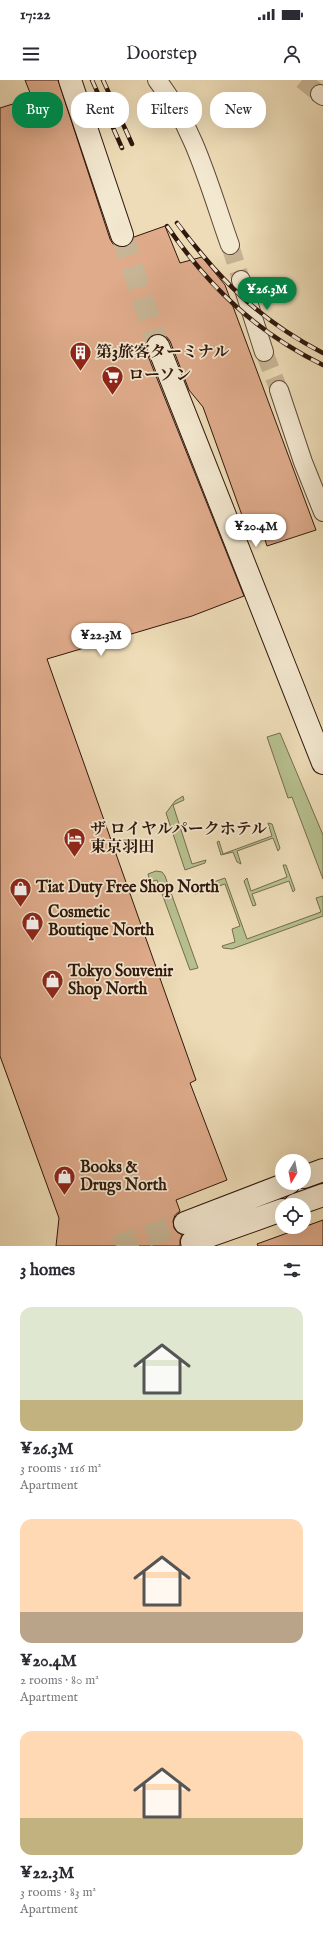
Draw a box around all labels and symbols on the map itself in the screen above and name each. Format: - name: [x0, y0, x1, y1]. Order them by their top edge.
- pin: ¥26.3M: [234, 277, 300, 311]
- building icon: 第3旅客ターミナル: [68, 340, 94, 373]
- place label: 第3旅客ターミナル: [96, 343, 229, 363]
- supermarket icon: ローソン: [99, 363, 125, 396]
- place label: ローソン: [128, 366, 191, 386]
- pin: ¥20.4M: [223, 514, 289, 548]
- pin: ¥22.3M: [68, 623, 134, 657]
- place label: ザ ロイヤルパークホテル 東京羽田: [90, 820, 267, 858]
- hotel icon: ザ ロイヤルパークホテル 東京羽田: [61, 826, 87, 859]
- shop icon: Tiat Duty Free Shop North: [8, 875, 34, 908]
- place label: Tiat Duty Free Shop North: [35, 878, 220, 898]
- place label: Cosmetic Boutique North: [48, 903, 155, 941]
- shop icon: Cosmetic Boutique North: [19, 909, 45, 942]
- place label: Tokyo Souvenir Shop North: [67, 962, 173, 1000]
- shop icon: Tokyo Souvenir Shop North: [39, 968, 65, 1001]
- north arrow: [275, 1154, 311, 1190]
- place label: Books & Drugs North: [80, 1158, 167, 1196]
- shop icon: Books & Drugs North: [51, 1164, 77, 1197]

